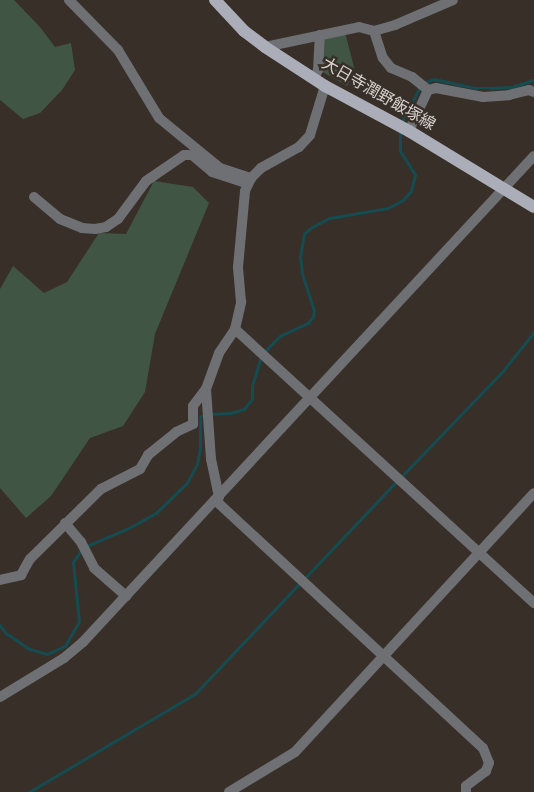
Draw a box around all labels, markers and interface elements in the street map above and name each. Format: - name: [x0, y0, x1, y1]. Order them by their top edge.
- street label: 大日寺潤野飯塚線: [318, 55, 438, 135]

